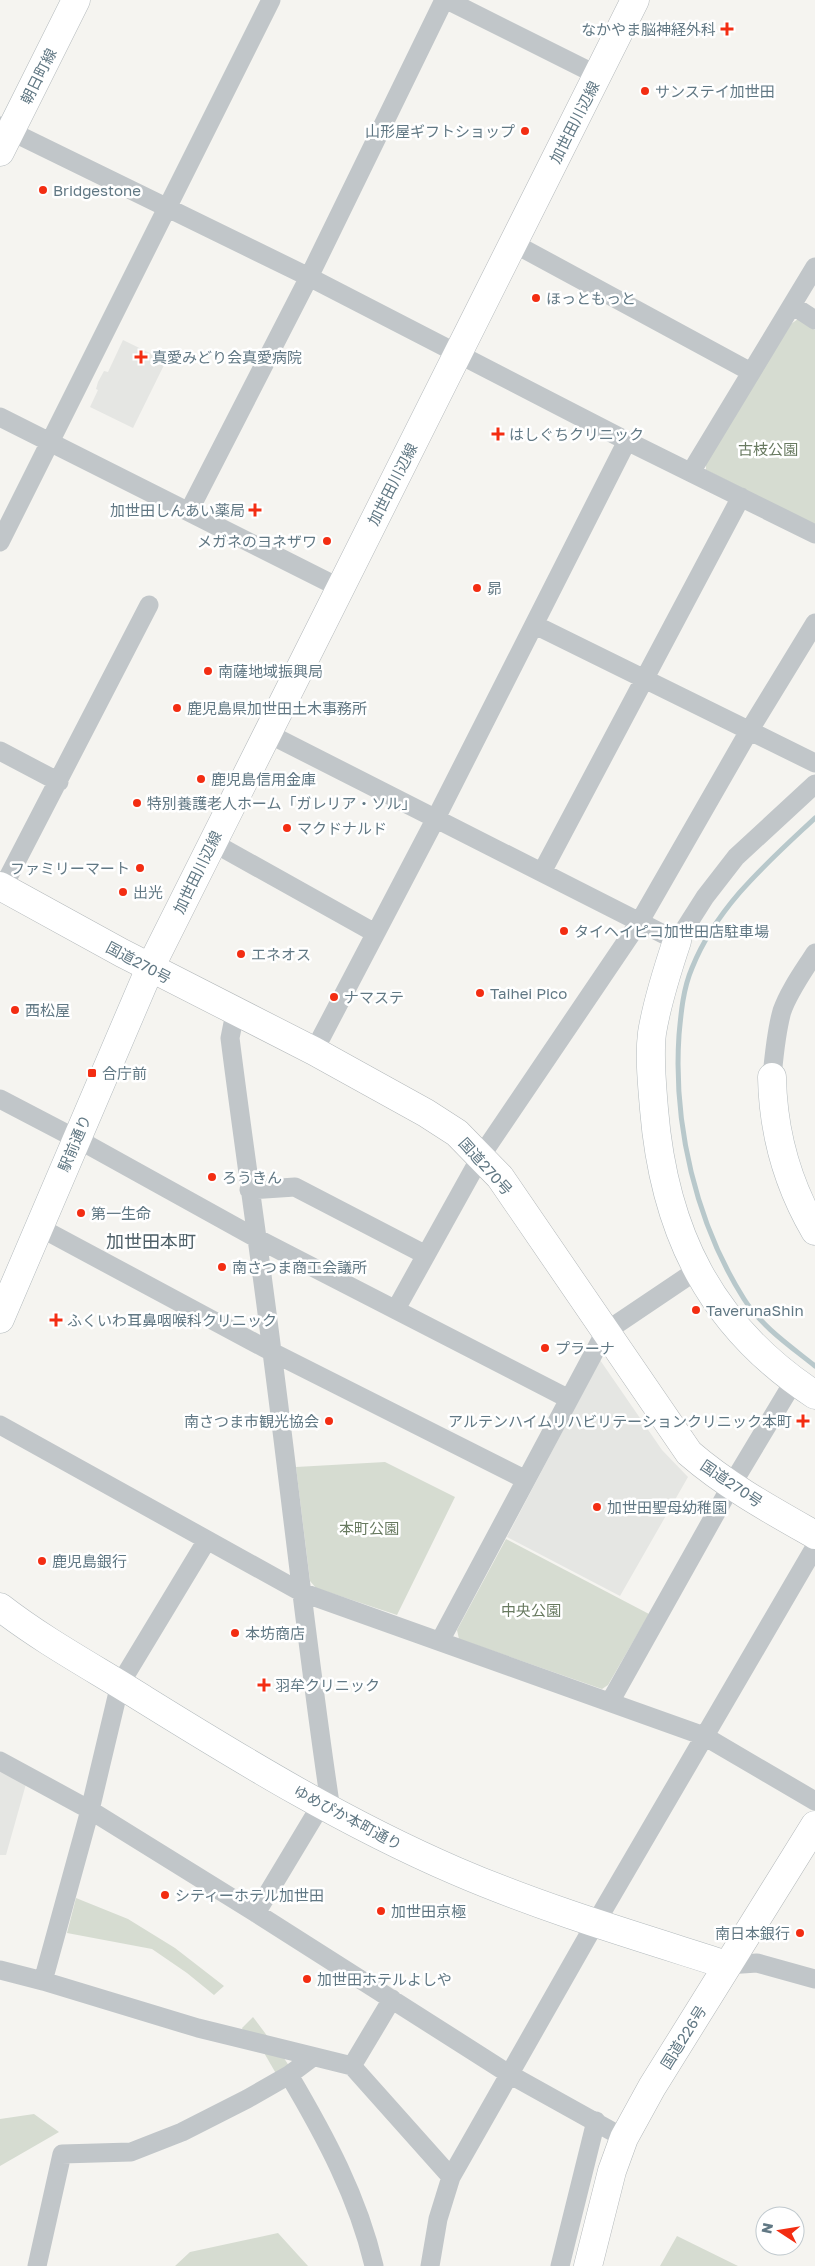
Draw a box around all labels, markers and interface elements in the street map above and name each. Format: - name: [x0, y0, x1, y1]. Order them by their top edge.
- place label: なかやま脳神経外科: [581, 20, 716, 38]
- marker: なかやま脳神経外科: [720, 22, 734, 36]
- street label: 朝日町線: [16, 45, 60, 107]
- street label: 加世田川辺線: [546, 78, 602, 166]
- place label: サンステイ加世田: [655, 82, 775, 100]
- marker: サンステイ加世田: [639, 85, 651, 97]
- place label: 山形屋ギフトショップ: [365, 122, 515, 140]
- marker: 山形屋ギフトショップ: [519, 125, 531, 137]
- place label: Bridgestone: [53, 181, 141, 199]
- marker: Bridgestone: [37, 184, 49, 196]
- place label: ほっともっと: [546, 289, 636, 307]
- marker: ほっともっと: [530, 292, 542, 304]
- place label: 真愛みどり会真愛病院: [152, 348, 302, 366]
- marker: 真愛みどり会真愛病院: [134, 350, 148, 364]
- place label: はしぐちクリニック: [509, 425, 644, 443]
- marker: はしぐちクリニック: [491, 427, 505, 441]
- street label: 加世田川辺線: [364, 440, 420, 528]
- park label: 古枝公園: [738, 440, 798, 458]
- place label: 加世田しんあい薬局: [110, 501, 245, 519]
- marker: 加世田しんあい薬局: [249, 504, 261, 516]
- place label: メガネのヨネザワ: [197, 532, 317, 550]
- marker: メガネのヨネザワ: [321, 535, 333, 547]
- place label: 昴: [487, 579, 502, 597]
- marker: 昴: [471, 582, 483, 594]
- place label: 南薩地域振興局: [218, 662, 323, 680]
- marker: 南薩地域振興局: [202, 665, 214, 677]
- place label: 鹿児島県加世田土木事務所: [187, 699, 367, 717]
- marker: 鹿児島県加世田土木事務所: [171, 702, 183, 714]
- place label: 鹿児島信用金庫: [211, 770, 316, 788]
- marker: 鹿児島信用金庫: [195, 773, 207, 785]
- place label: 特別養護老人ホーム「ガレリア・ソル」: [147, 794, 417, 812]
- marker: 特別養護老人ホーム「ガレリア・ソル」: [131, 797, 143, 809]
- place label: マクドナルド: [297, 819, 387, 837]
- marker: マクドナルド: [281, 822, 293, 834]
- street label: 加世田川辺線: [169, 828, 225, 916]
- place label: ファミリーマート: [10, 859, 130, 877]
- marker: ファミリーマート: [134, 862, 146, 874]
- place label: 出光: [133, 883, 163, 901]
- marker: 出光: [117, 886, 129, 898]
- place label: タイヘイピコ加世田店駐車場: [574, 922, 769, 940]
- marker: タイヘイピコ加世田店駐車場: [558, 925, 570, 937]
- street label: 国道270号: [103, 937, 175, 987]
- place label: エネオス: [251, 945, 311, 963]
- marker: エネオス: [235, 948, 247, 960]
- place label: Taihei Pico: [490, 984, 567, 1002]
- marker: Taihei Pico: [474, 987, 486, 999]
- place label: ナマステ: [344, 988, 404, 1006]
- marker: ナマステ: [328, 991, 340, 1003]
- place label: 西松屋: [25, 1001, 70, 1019]
- marker: 西松屋: [9, 1004, 21, 1016]
- place label: 合庁前: [102, 1064, 147, 1082]
- marker: 合庁前: [86, 1067, 98, 1079]
- street label: 駅前通り: [54, 1112, 94, 1174]
- street label: 国道270号: [456, 1134, 516, 1198]
- place label: ろうきん: [222, 1168, 282, 1186]
- marker: ろうきん: [206, 1171, 218, 1183]
- place label: 第一生命: [91, 1204, 151, 1222]
- marker: 第一生命: [75, 1207, 87, 1219]
- district label: 加世田本町: [106, 1230, 196, 1252]
- place label: 南さつま商工会議所: [232, 1258, 367, 1276]
- marker: 南さつま商工会議所: [216, 1261, 228, 1273]
- place label: TaverunaShin: [706, 1301, 804, 1319]
- marker: TaverunaShin: [690, 1304, 702, 1316]
- place label: ふくいわ耳鼻咽喉科クリニック: [67, 1311, 277, 1329]
- marker: ふくいわ耳鼻咽喉科クリニック: [49, 1313, 63, 1327]
- place label: プラーナ: [555, 1339, 615, 1357]
- marker: プラーナ: [539, 1342, 551, 1354]
- place label: 南さつま市観光協会: [184, 1412, 319, 1430]
- place label: アルテンハイムリハビリテーションクリニック本町: [448, 1412, 792, 1430]
- marker: アルテンハイムリハビリテーションクリニック本町: [796, 1414, 810, 1428]
- marker: 南さつま市観光協会: [323, 1415, 335, 1427]
- street label: 国道270号: [698, 1456, 766, 1510]
- place label: 加世田聖母幼稚園: [607, 1498, 727, 1516]
- marker: 加世田聖母幼稚園: [591, 1501, 603, 1513]
- park label: 本町公園: [339, 1519, 399, 1537]
- place label: 鹿児島銀行: [52, 1552, 127, 1570]
- marker: 鹿児島銀行: [36, 1555, 48, 1567]
- park label: 中央公園: [501, 1601, 561, 1619]
- place label: 本坊商店: [245, 1624, 305, 1642]
- marker: 本坊商店: [229, 1627, 241, 1639]
- place label: 羽牟クリニック: [275, 1676, 380, 1694]
- marker: 羽牟クリニック: [257, 1678, 271, 1692]
- street label: ゆめぴか本町通り: [291, 1781, 405, 1853]
- place label: シティーホテル加世田: [175, 1886, 324, 1904]
- marker: シティーホテル加世田: [159, 1889, 171, 1901]
- place label: 加世田京極: [391, 1902, 466, 1920]
- marker: 加世田京極: [375, 1905, 387, 1917]
- place label: 南日本銀行: [715, 1924, 790, 1942]
- marker: 南日本銀行: [794, 1927, 806, 1939]
- place label: 加世田ホテルよしや: [317, 1970, 452, 1988]
- marker: 加世田ホテルよしや: [301, 1973, 313, 1985]
- street label: 国道226号: [656, 2002, 710, 2072]
- north arrow: [755, 2206, 805, 2256]
- text: N: [757, 2221, 776, 2235]

